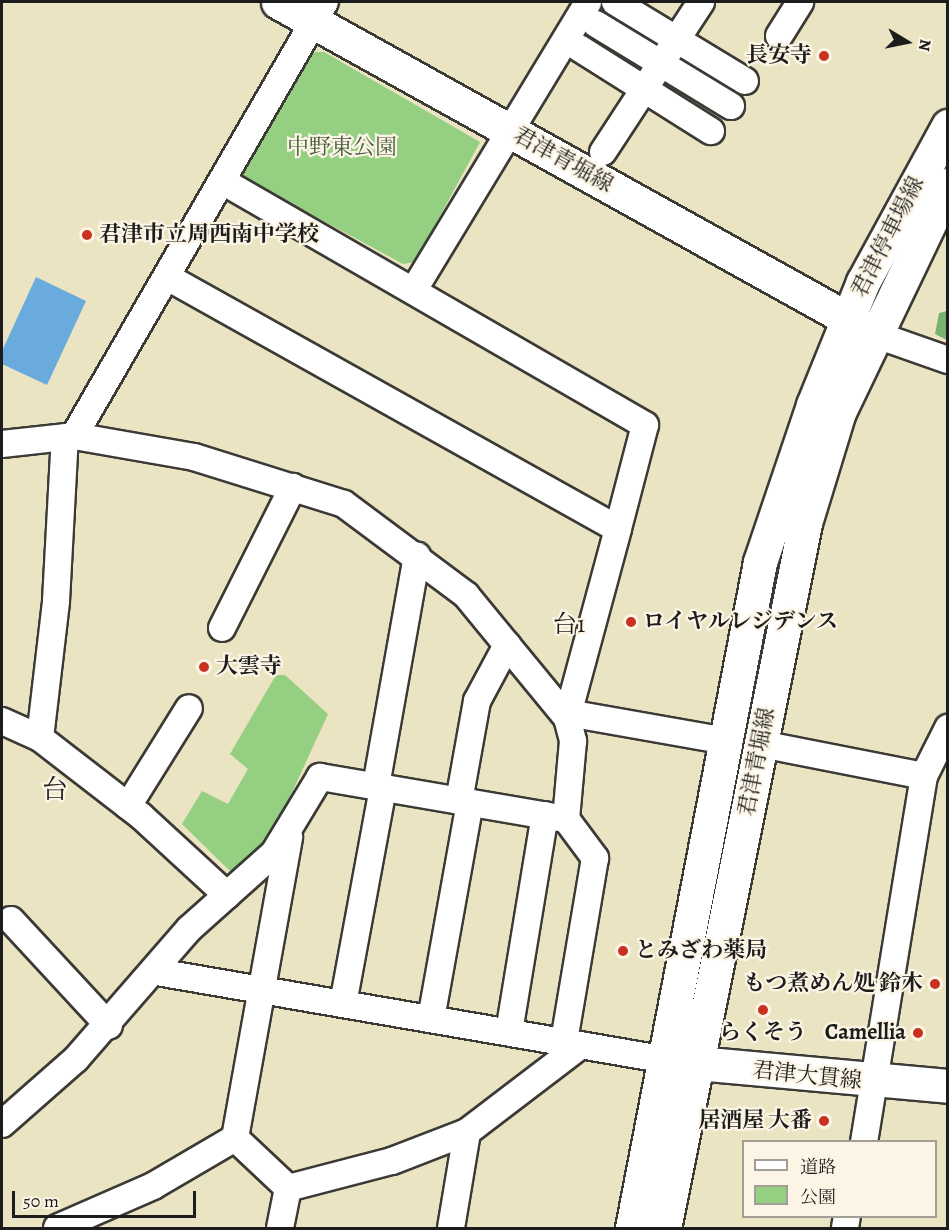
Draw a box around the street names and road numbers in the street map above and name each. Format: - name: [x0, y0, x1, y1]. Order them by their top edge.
- street label: 君津青堀線: [508, 122, 618, 198]
- street label: 君津停車場線: [846, 172, 930, 302]
- street label: 君津青堀線: [734, 705, 780, 819]
- street label: 君津大貫線: [751, 1057, 863, 1095]

